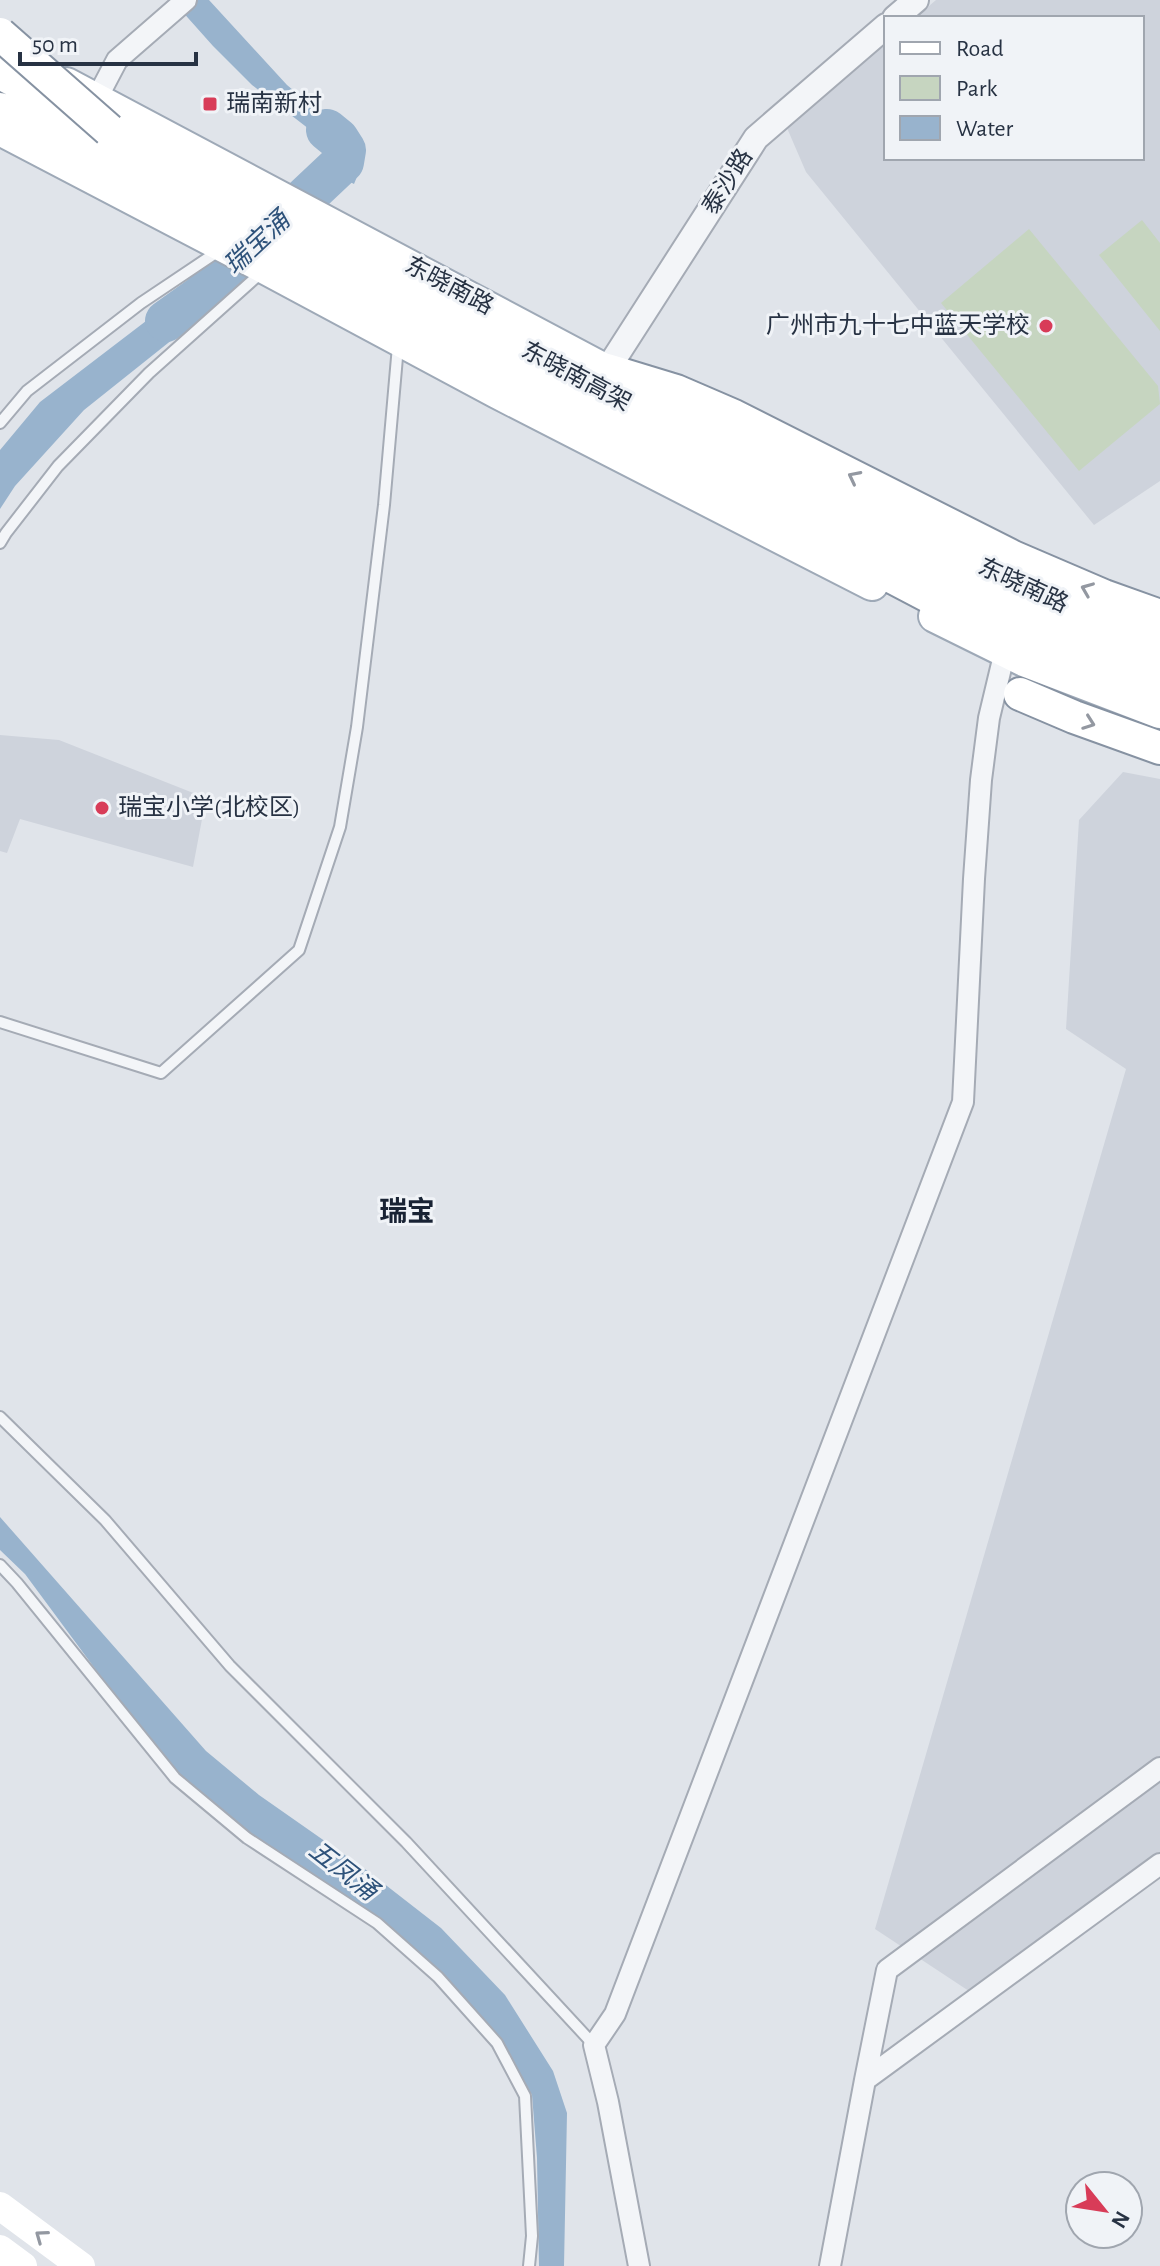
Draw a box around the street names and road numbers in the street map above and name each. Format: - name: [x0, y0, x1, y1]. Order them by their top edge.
- street label: 泰沙路: [697, 144, 757, 219]
- street label: 东晓南路: [401, 251, 498, 319]
- street label: 东晓南高架: [517, 336, 636, 416]
- street label: 东晓南路: [974, 553, 1072, 617]

